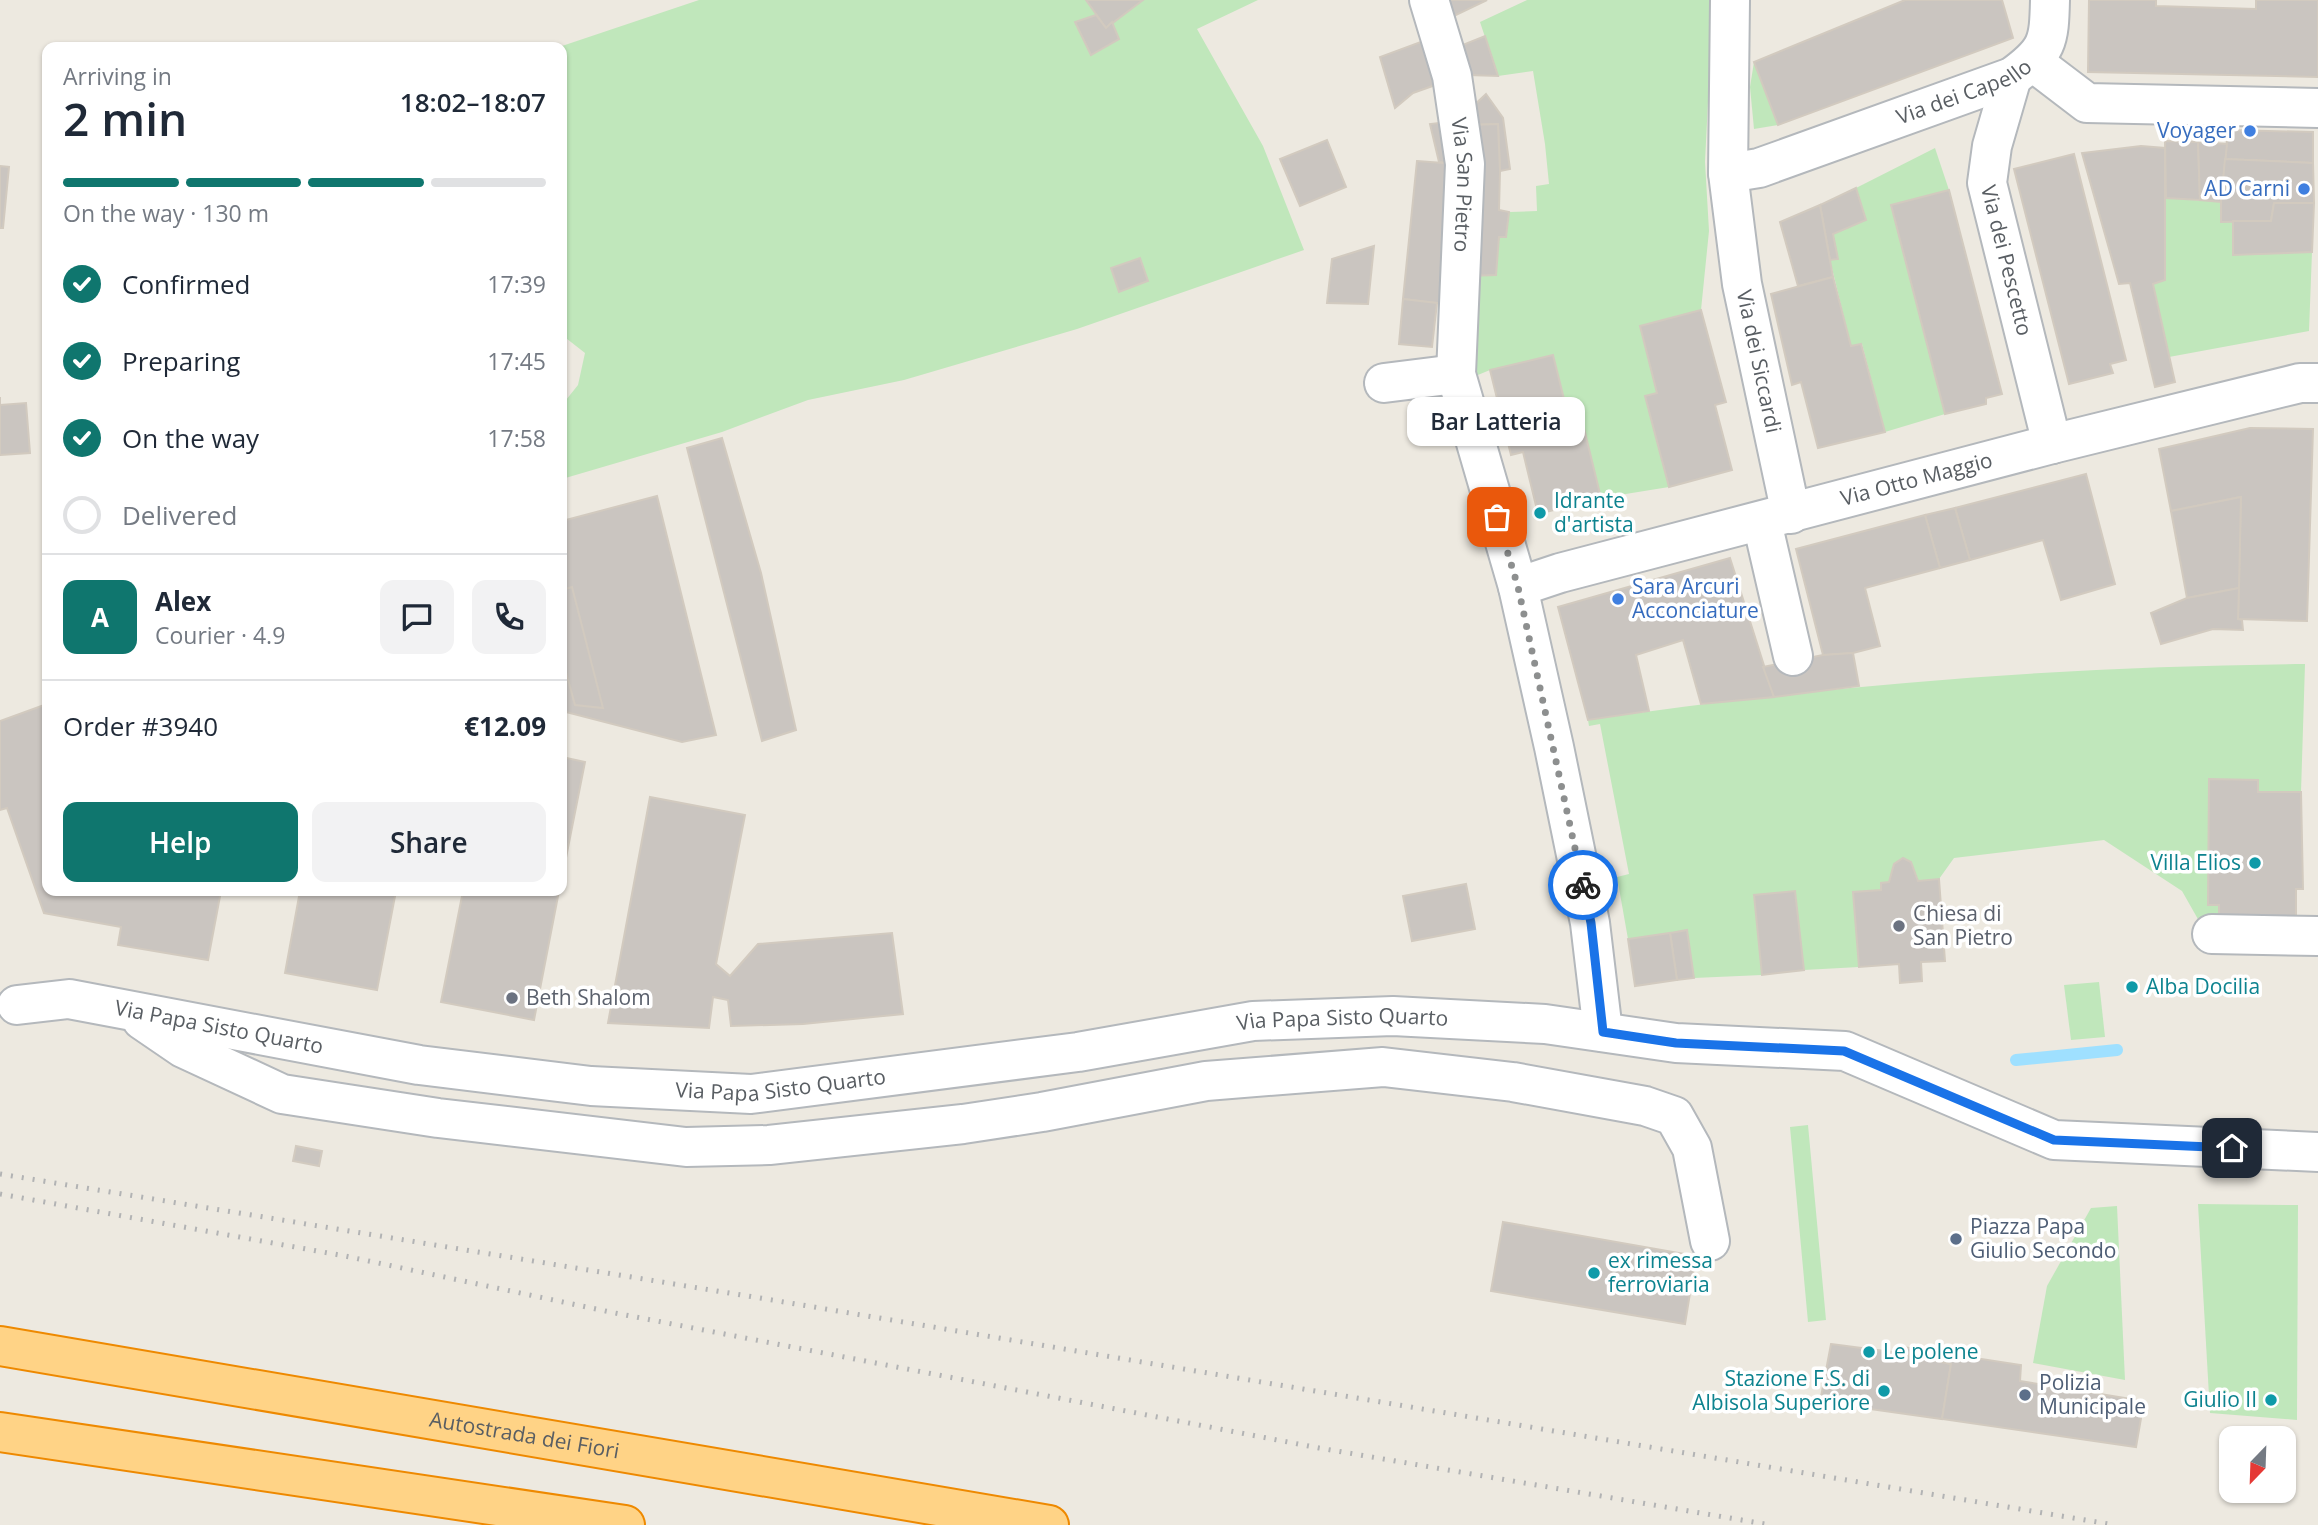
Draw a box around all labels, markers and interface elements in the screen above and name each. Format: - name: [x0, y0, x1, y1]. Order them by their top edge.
- street label: Via dei Capello: [1892, 52, 2037, 130]
- text: Arriving in: [63, 60, 172, 92]
- text: 18:02–18:07: [400, 84, 546, 120]
- text: 2 min: [63, 87, 187, 149]
- street label: Via San Pietro: [1445, 115, 1480, 253]
- place label: Voyager: [2157, 116, 2236, 144]
- marker: Voyager: [2242, 123, 2258, 139]
- place label: AD Carni: [2204, 174, 2290, 202]
- marker: AD Carni: [2296, 181, 2312, 197]
- street label: Via dei Pescetto: [1975, 182, 2039, 338]
- text: On the way · 130 m: [63, 197, 269, 229]
- icon: check: [63, 265, 101, 303]
- text: Confirmed: [122, 266, 250, 302]
- text: 17:39: [487, 268, 546, 300]
- street label: Via dei Siccardi: [1731, 287, 1788, 435]
- icon: check: [63, 342, 101, 380]
- text: Preparing: [122, 343, 240, 379]
- text: 17:45: [487, 345, 546, 377]
- callout: Bar Latteria: [1408, 398, 1586, 447]
- text: Bar Latteria: [1430, 405, 1562, 437]
- icon: check: [63, 419, 101, 457]
- text: On the way: [122, 420, 259, 456]
- text: 17:58: [487, 422, 546, 454]
- street label: Via Otto Maggio: [1838, 445, 1995, 512]
- place label: Idrante d'artista: [1554, 486, 1634, 538]
- pin: [1467, 487, 1527, 547]
- text: Delivered: [122, 497, 237, 533]
- icon: bag: [1478, 498, 1516, 536]
- marker: Idrante d'artista: [1532, 505, 1548, 521]
- place label: Sara Arcuri Acconciature: [1632, 572, 1759, 624]
- button: chat: [380, 580, 454, 654]
- button: phone: [472, 580, 546, 654]
- text: Alex: [155, 583, 211, 619]
- marker: Sara Arcuri Acconciature: [1610, 591, 1626, 607]
- text: A: [91, 599, 109, 635]
- text: Courier · 4.9: [155, 619, 285, 651]
- text: Order #3940: [63, 708, 218, 744]
- text: €12.09: [464, 708, 546, 744]
- button: Help: [63, 802, 298, 882]
- button: Share: [312, 802, 546, 882]
- place label: Villa Elios: [2151, 848, 2241, 876]
- courier: [1548, 850, 1618, 920]
- marker: Villa Elios: [2247, 855, 2263, 871]
- icon: bike: [1564, 866, 1602, 904]
- place label: Chiesa di San Pietro: [1913, 899, 2013, 951]
- marker: Chiesa di San Pietro: [1891, 918, 1907, 934]
- place label: Alba Docilia: [2146, 972, 2260, 1000]
- marker: Alba Docilia: [2124, 979, 2140, 995]
- place label: Beth Shalom: [526, 983, 651, 1011]
- marker: Beth Shalom: [504, 990, 520, 1006]
- street label: Via Papa Sisto Quarto: [113, 993, 326, 1060]
- street label: Via Papa Sisto Quarto: [1235, 1001, 1449, 1037]
- street label: Via Papa Sisto Quarto: [675, 1062, 887, 1107]
- pin: [2202, 1118, 2262, 1178]
- icon: home: [2213, 1129, 2251, 1167]
- place label: Piazza Papa Giulio Secondo: [1970, 1212, 2117, 1264]
- marker: Piazza Papa Giulio Secondo: [1948, 1231, 1964, 1247]
- place label: ex rimessa ferroviaria: [1608, 1246, 1713, 1298]
- marker: ex rimessa ferroviaria: [1586, 1265, 1602, 1281]
- place label: Le polene: [1883, 1337, 1978, 1365]
- marker: Le polene: [1861, 1344, 1877, 1360]
- place label: Stazione F.S. di Albisola Superiore: [1692, 1364, 1870, 1416]
- place label: Polizia Municipale: [2039, 1368, 2146, 1420]
- marker: Stazione F.S. di Albisola Superiore: [1876, 1383, 1892, 1399]
- place label: Giulio II: [2183, 1385, 2257, 1413]
- marker: Polizia Municipale: [2017, 1387, 2033, 1403]
- marker: Giulio II: [2263, 1392, 2279, 1408]
- street label: Autostrada dei Fiori: [427, 1405, 622, 1464]
- north arrow: [2219, 1426, 2296, 1503]
- map controls: [2219, 1426, 2296, 1503]

